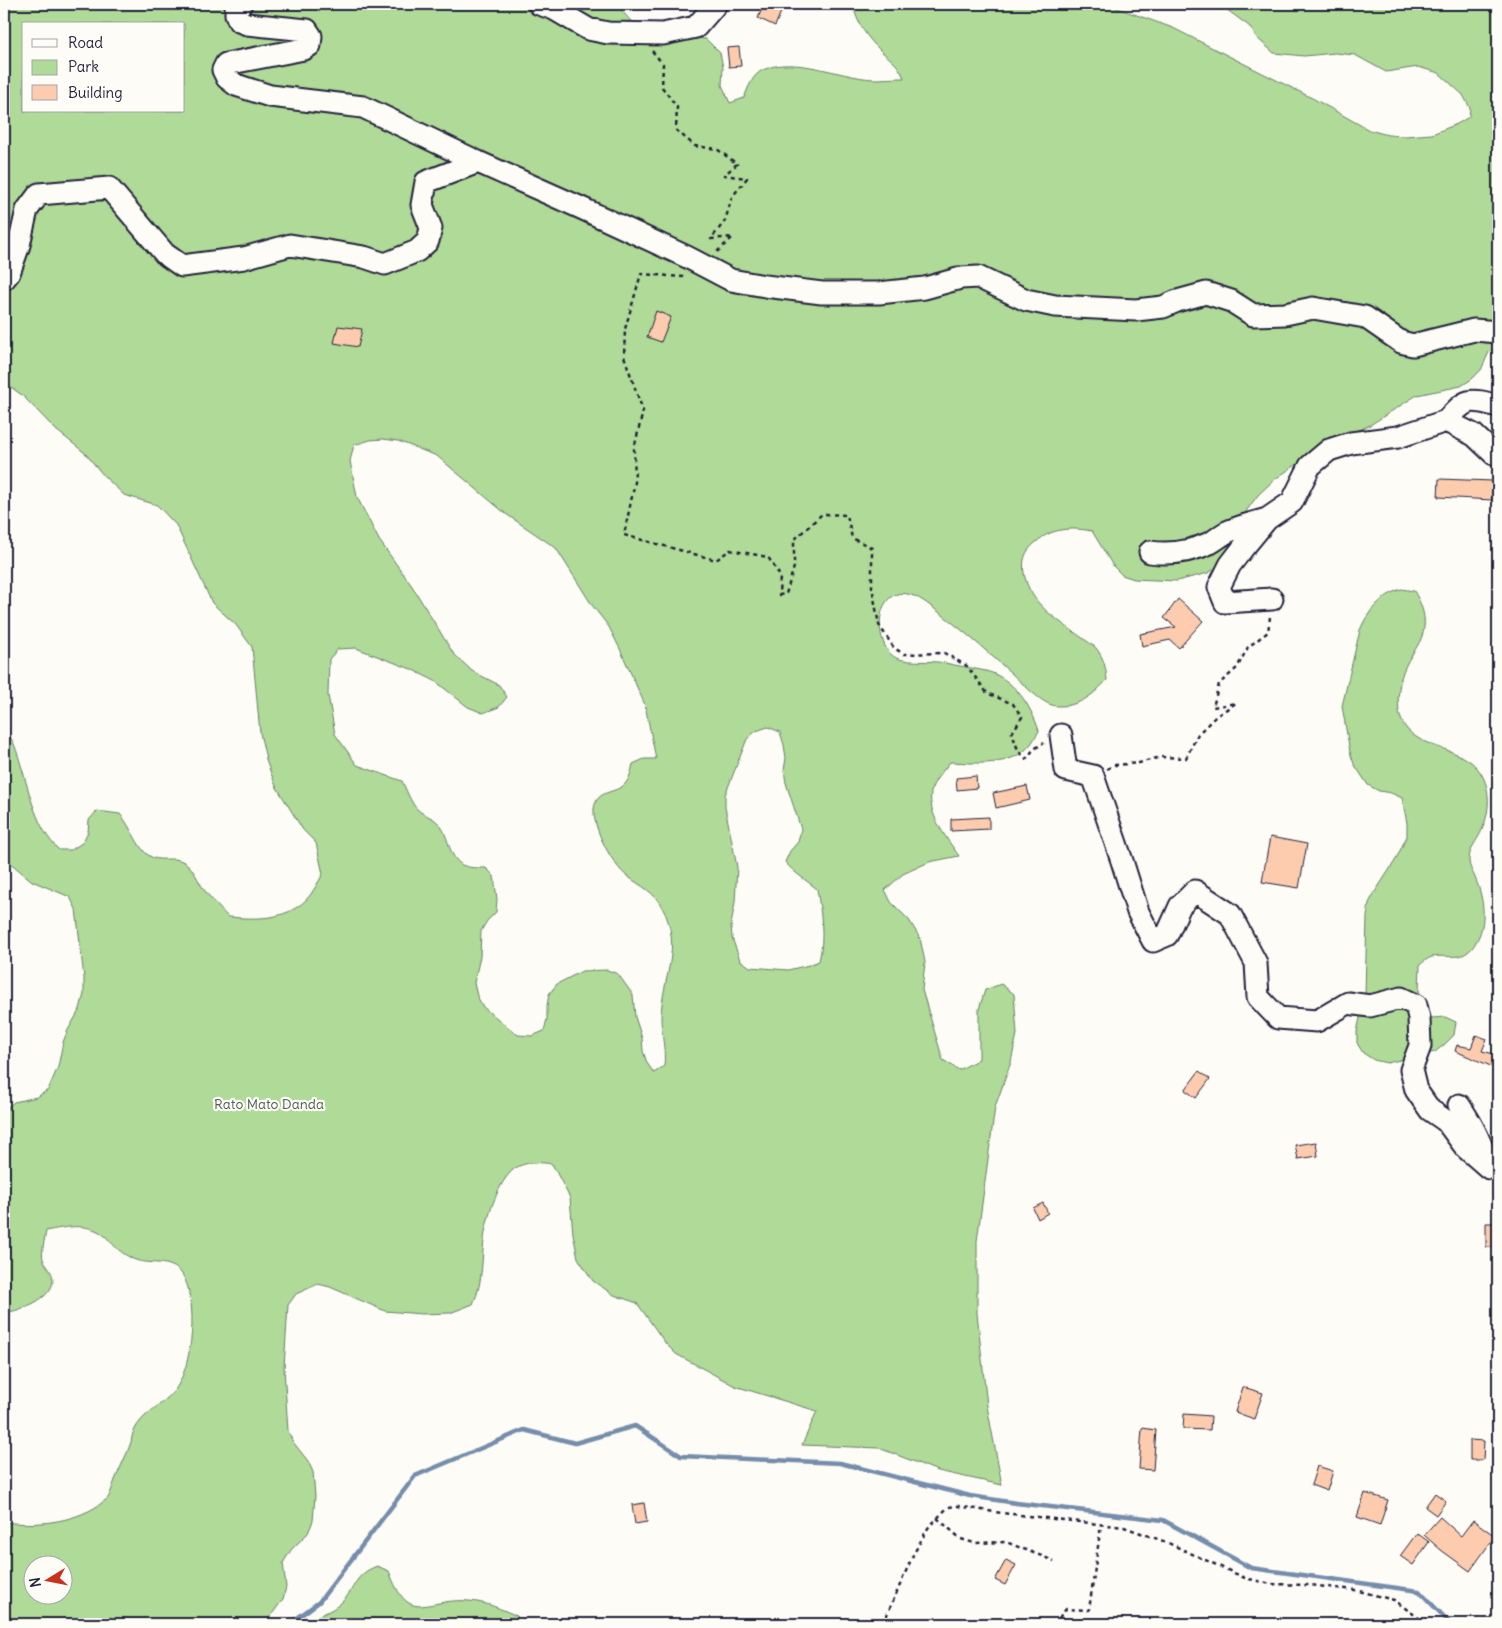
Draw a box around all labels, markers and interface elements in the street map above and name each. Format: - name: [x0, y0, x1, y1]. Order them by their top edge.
- legend: [22, 22, 185, 112]
- text: Road: [68, 33, 103, 52]
- text: Park: [68, 57, 99, 76]
- text: Building: [68, 83, 123, 102]
- park label: Rato Mato Danda: [214, 1095, 324, 1113]
- north arrow: [22, 1556, 72, 1606]
- text: N: [25, 1576, 45, 1589]

